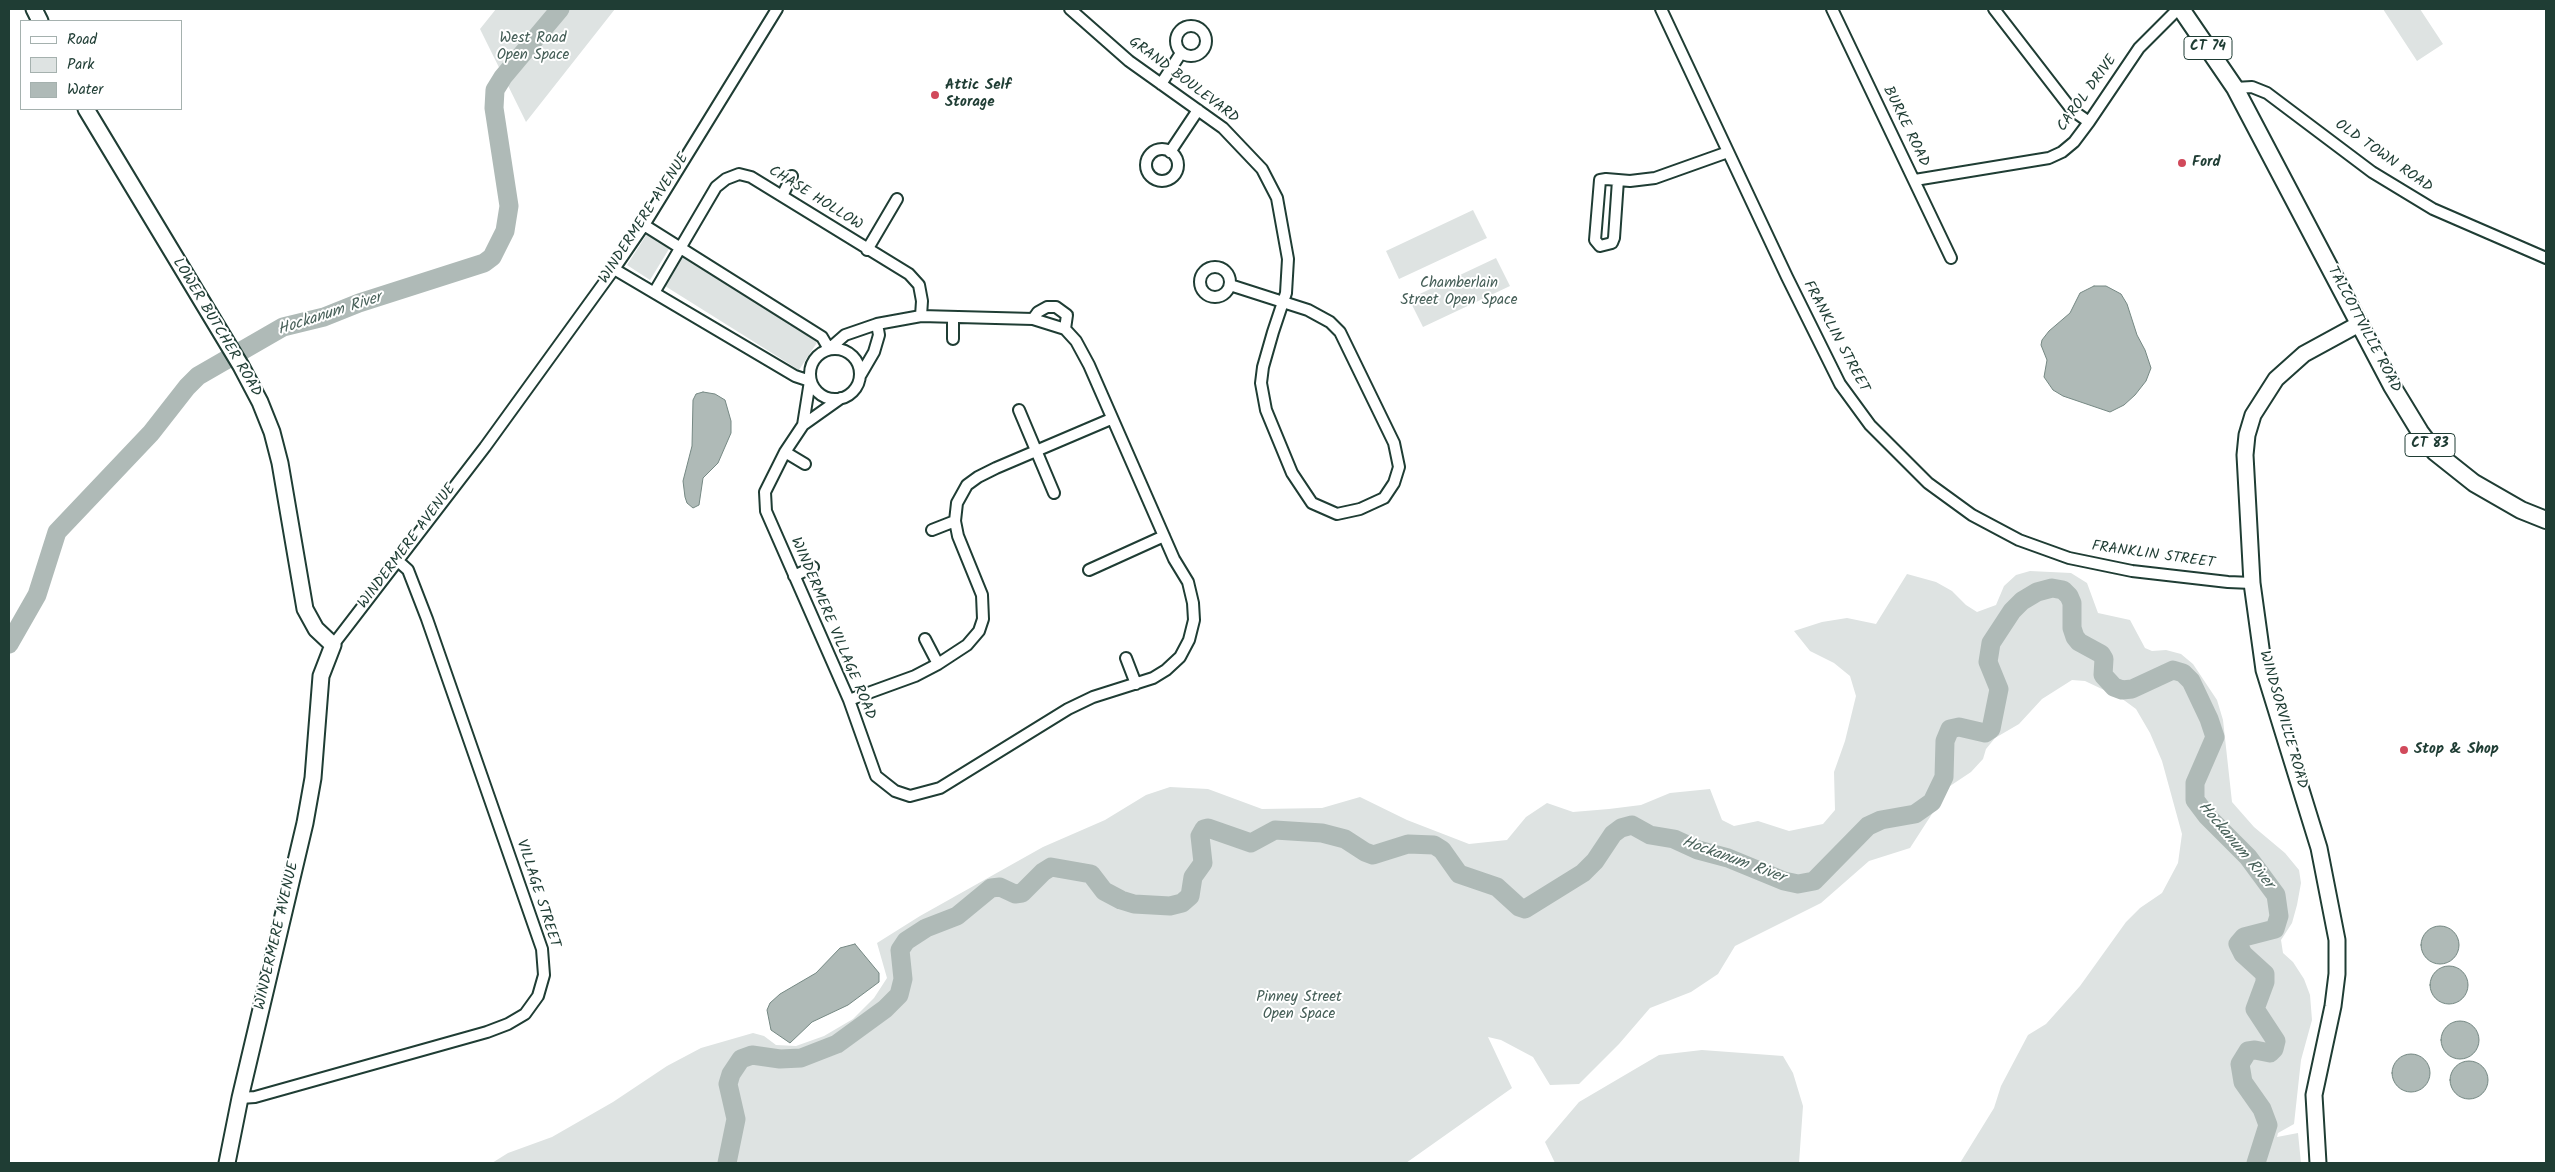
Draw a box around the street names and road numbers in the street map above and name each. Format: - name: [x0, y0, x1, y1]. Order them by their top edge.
- street label: GRAND BOULEVARD: [1124, 34, 1242, 128]
- road number: CT 74: [2184, 36, 2232, 59]
- street label: CAROL DRIVE: [2054, 52, 2122, 136]
- street label: BURKE ROAD: [1878, 84, 1932, 170]
- street label: OLD TOWN ROAD: [2331, 117, 2435, 197]
- street label: WINDERMERE AVENUE: [596, 150, 694, 288]
- street label: CHASE HOLLOW: [765, 163, 865, 235]
- street label: LOWER BUTCHER ROAD: [167, 255, 265, 401]
- street label: TALCOTTVILLE ROAD: [2322, 264, 2404, 396]
- street label: FRANKLIN STREET: [1798, 278, 1872, 396]
- road number: CT 83: [2405, 434, 2455, 456]
- street label: WINDERMERE AVENUE: [355, 481, 461, 613]
- street label: WINDERMERE VILLAGE ROAD: [785, 535, 879, 723]
- street label: FRANKLIN STREET: [2090, 538, 2216, 574]
- street label: WINDSORVILLE ROAD: [2254, 649, 2310, 791]
- street label: VILLAGE STREET: [511, 838, 563, 950]
- street label: WINDERMERE AVENUE: [252, 860, 304, 1012]

